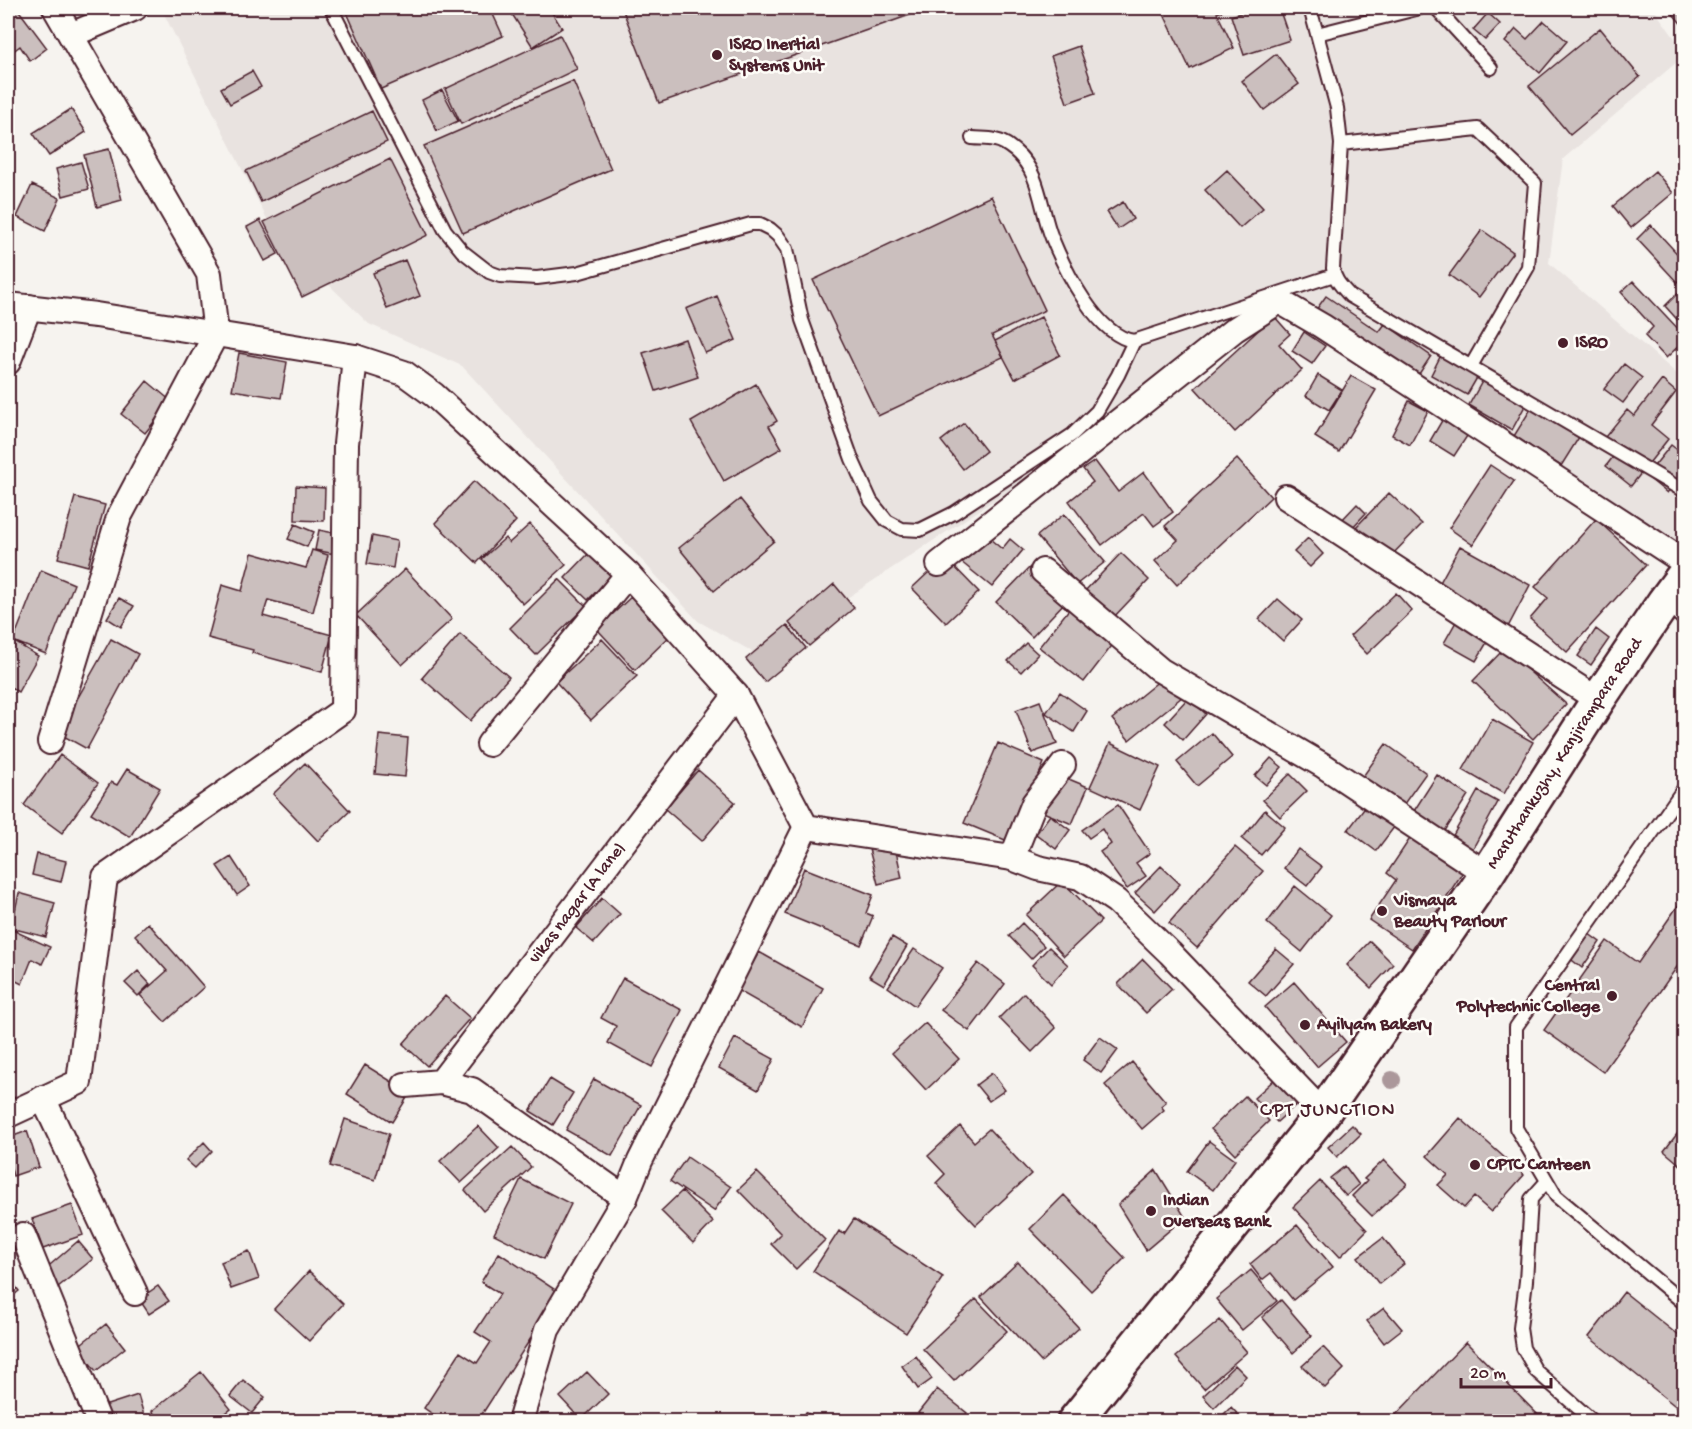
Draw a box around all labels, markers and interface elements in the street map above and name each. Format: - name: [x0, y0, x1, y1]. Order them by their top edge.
- place label: ISRO Inertial Systems Unit: [729, 35, 825, 77]
- marker: ISRO Inertial Systems Unit: [710, 48, 724, 62]
- place label: ISRO: [1575, 333, 1608, 354]
- marker: ISRO: [1556, 336, 1570, 350]
- street label: Maruthankuzhy, Kanjirampara Road: [1482, 633, 1648, 873]
- street label: vikas nagar (A lane): [524, 838, 630, 968]
- place label: Vismaya Beauty Parlour: [1393, 891, 1508, 933]
- marker: Vismaya Beauty Parlour: [1375, 904, 1389, 918]
- place label: Central Polytechnic College: [1456, 976, 1601, 1018]
- marker: Central Polytechnic College: [1605, 989, 1619, 1003]
- place label: Ayilyam Bakery: [1316, 1015, 1432, 1036]
- marker: Ayilyam Bakery: [1298, 1018, 1312, 1032]
- district label: CPT JUNCTION: [1260, 1100, 1396, 1123]
- place label: CPTC Canteen: [1486, 1155, 1591, 1176]
- marker: CPTC Canteen: [1468, 1158, 1482, 1172]
- place label: Indian Overseas Bank: [1163, 1191, 1272, 1233]
- marker: Indian Overseas Bank: [1144, 1204, 1158, 1218]
- scale bar: [1461, 1351, 1551, 1389]
- text: 20 m: [1470, 1364, 1506, 1385]

